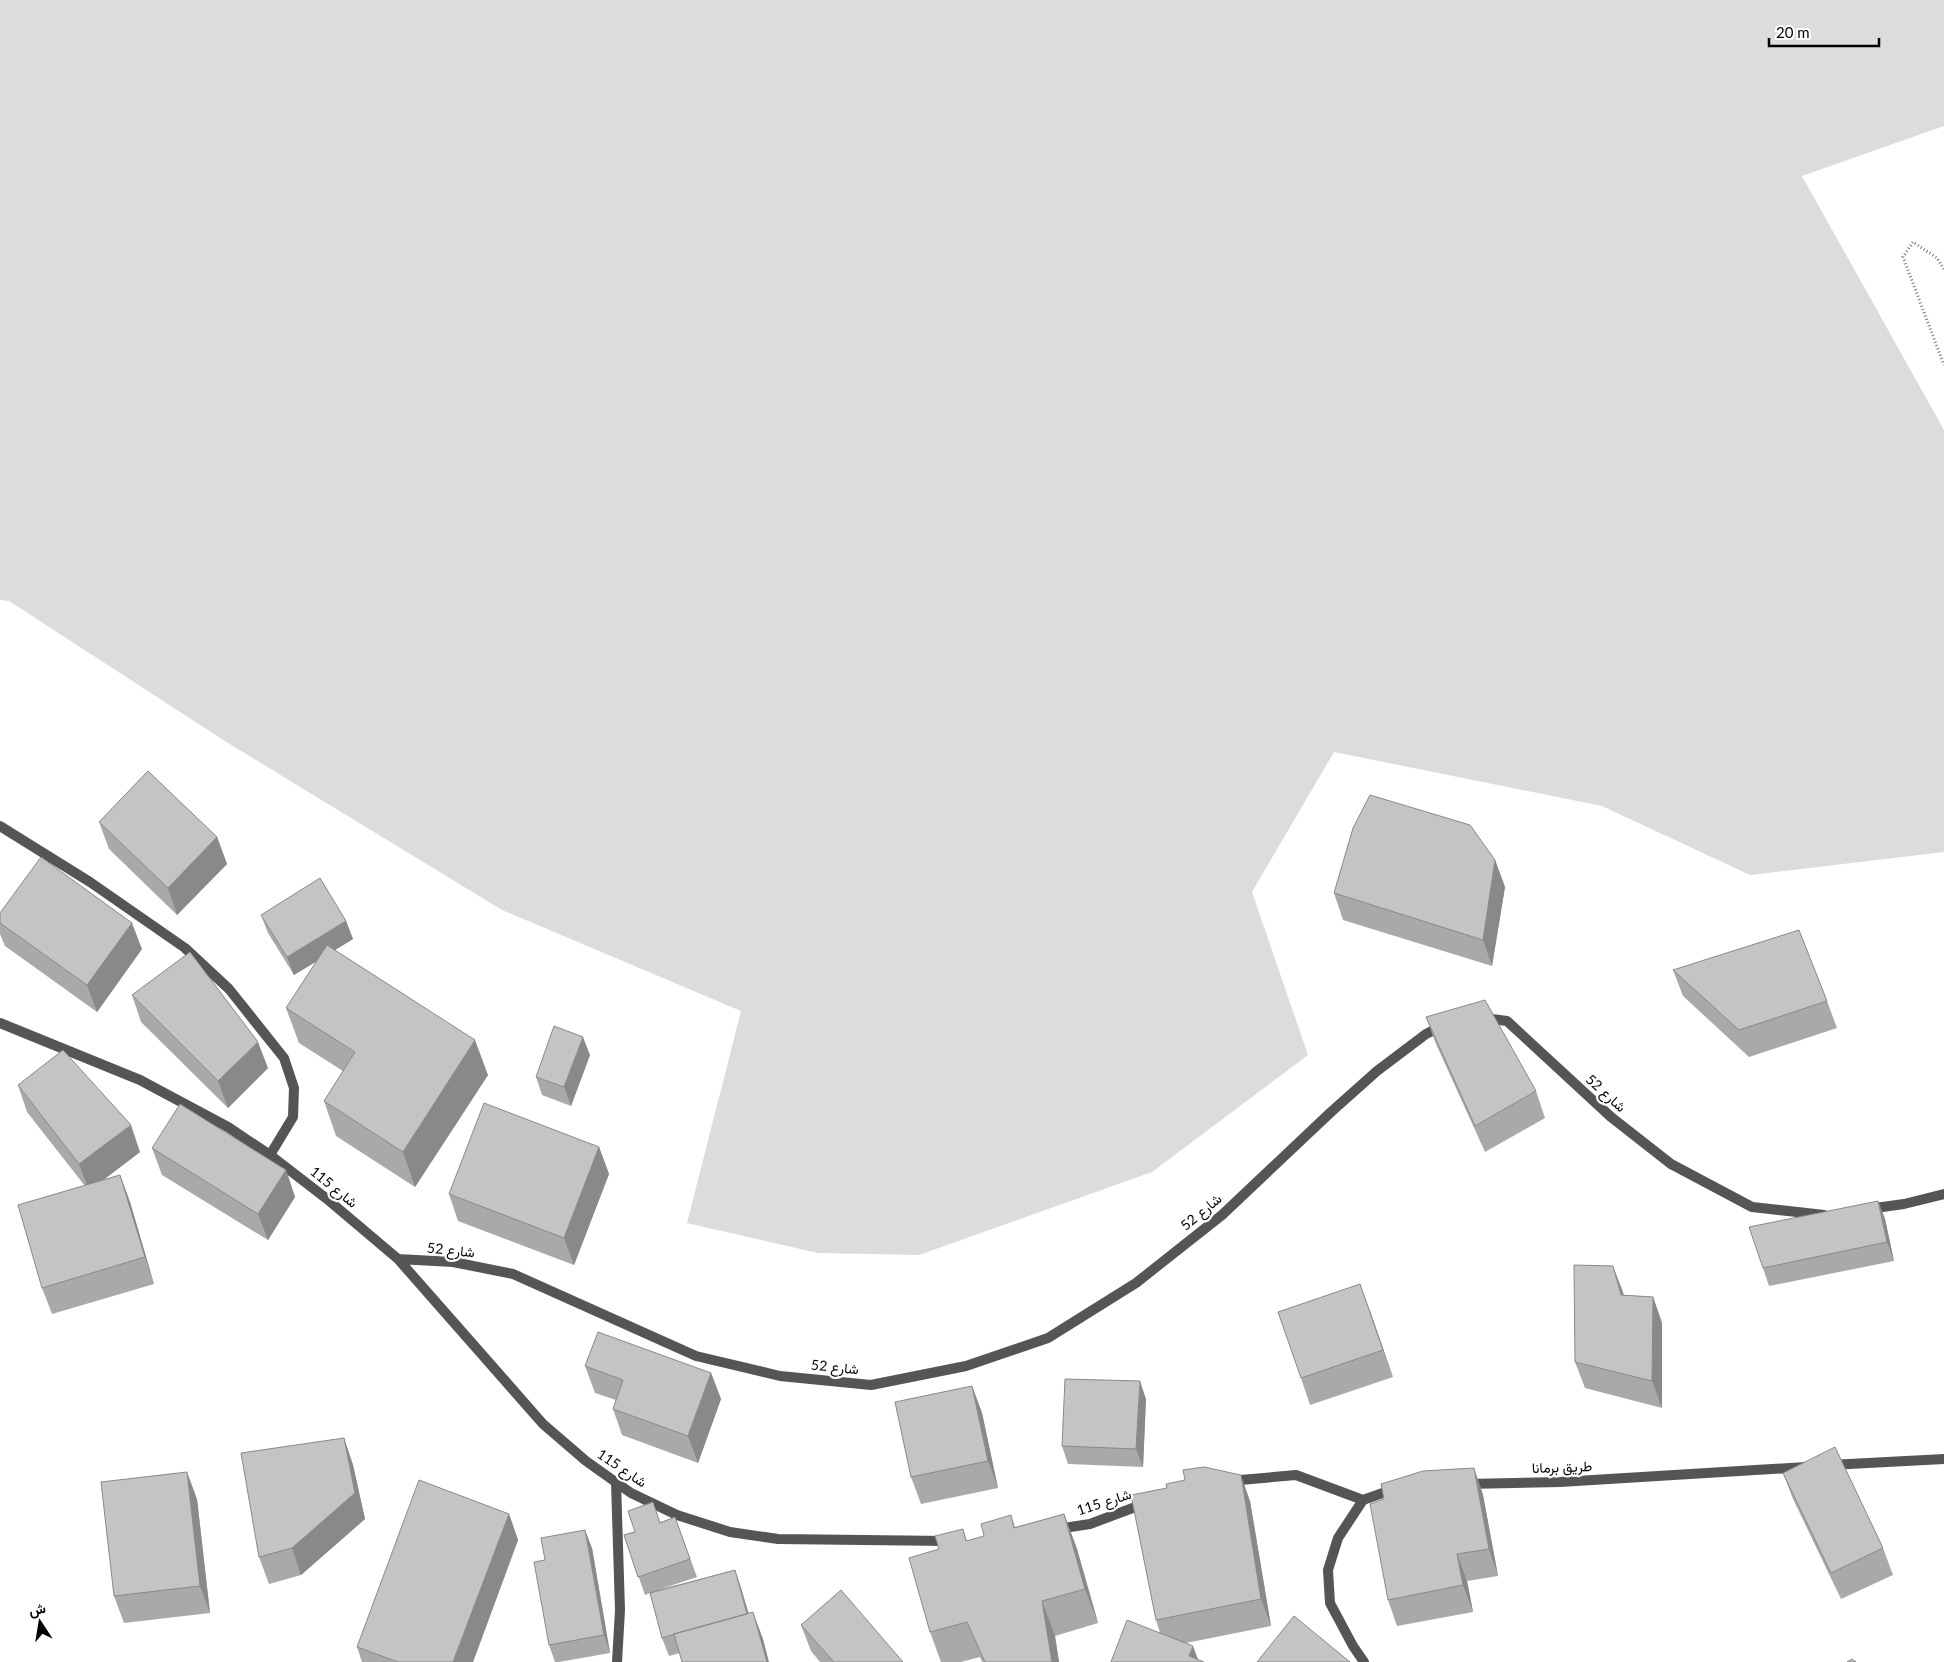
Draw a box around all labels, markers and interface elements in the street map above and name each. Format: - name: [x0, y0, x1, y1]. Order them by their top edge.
- scale bar: [1769, 15, 1879, 47]
- text: 20 m: [1776, 23, 1810, 41]
- street label: شارع 52: [1581, 1070, 1630, 1117]
- street label: شارع 115: [305, 1162, 361, 1213]
- street label: شارع 52: [1177, 1190, 1226, 1236]
- street label: شارع 52: [426, 1239, 476, 1263]
- street label: شارع 52: [810, 1356, 860, 1380]
- street label: شارع 115: [593, 1445, 650, 1493]
- street label: طريق برمانا: [1531, 1457, 1593, 1477]
- street label: شارع 115: [1075, 1485, 1134, 1521]
- north arrow: [15, 1597, 65, 1647]
- text: ش: [27, 1599, 48, 1620]

